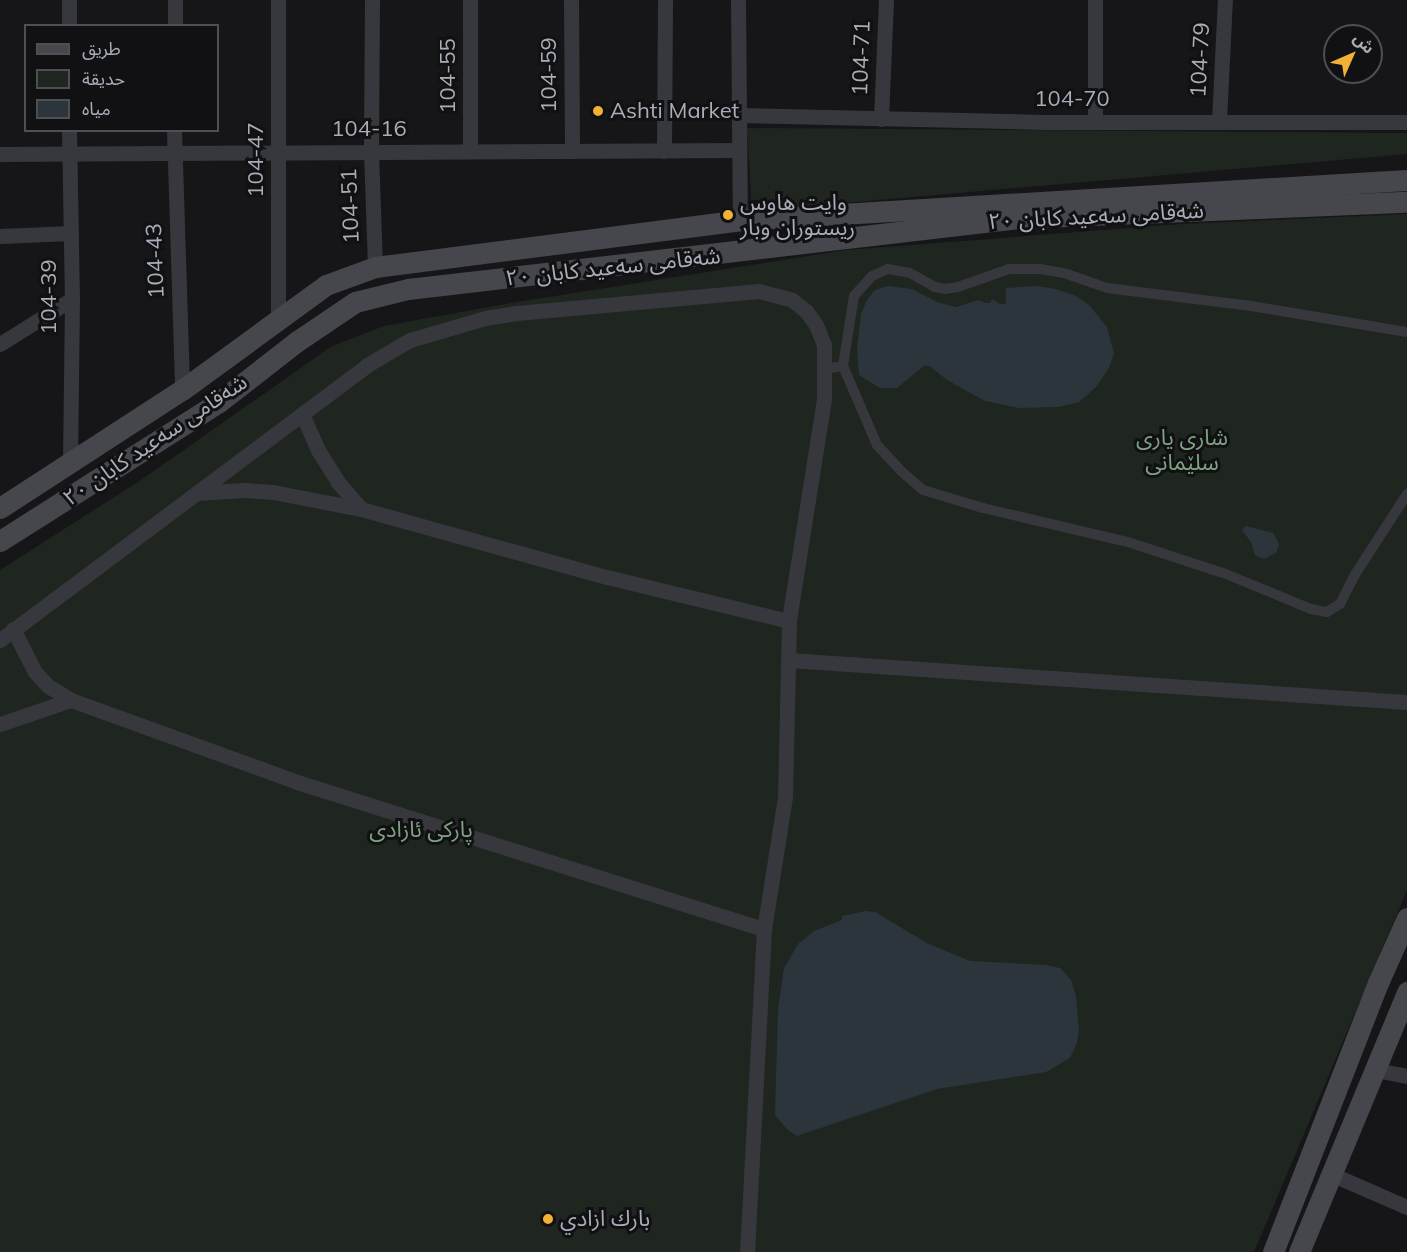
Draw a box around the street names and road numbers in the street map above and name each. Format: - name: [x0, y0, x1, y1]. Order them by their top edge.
- street label: 104-71: [846, 20, 876, 96]
- street label: 104-79: [1185, 22, 1215, 98]
- street label: 104-59: [536, 37, 562, 113]
- street label: 104-55: [435, 38, 461, 114]
- street label: 104-70: [1034, 86, 1110, 112]
- street label: 104-16: [331, 116, 407, 142]
- street label: 104-47: [243, 122, 269, 198]
- street label: 104-51: [335, 168, 365, 244]
- street label: شەقامی سەعید کابان ٢٠: [987, 197, 1205, 235]
- street label: 104-43: [140, 223, 170, 299]
- street label: شەقامی سەعید کابان ٢٠: [504, 243, 722, 291]
- street label: 104-39: [36, 259, 62, 335]
- street label: شەقامی سەعید کابان ٢٠: [58, 369, 252, 511]

